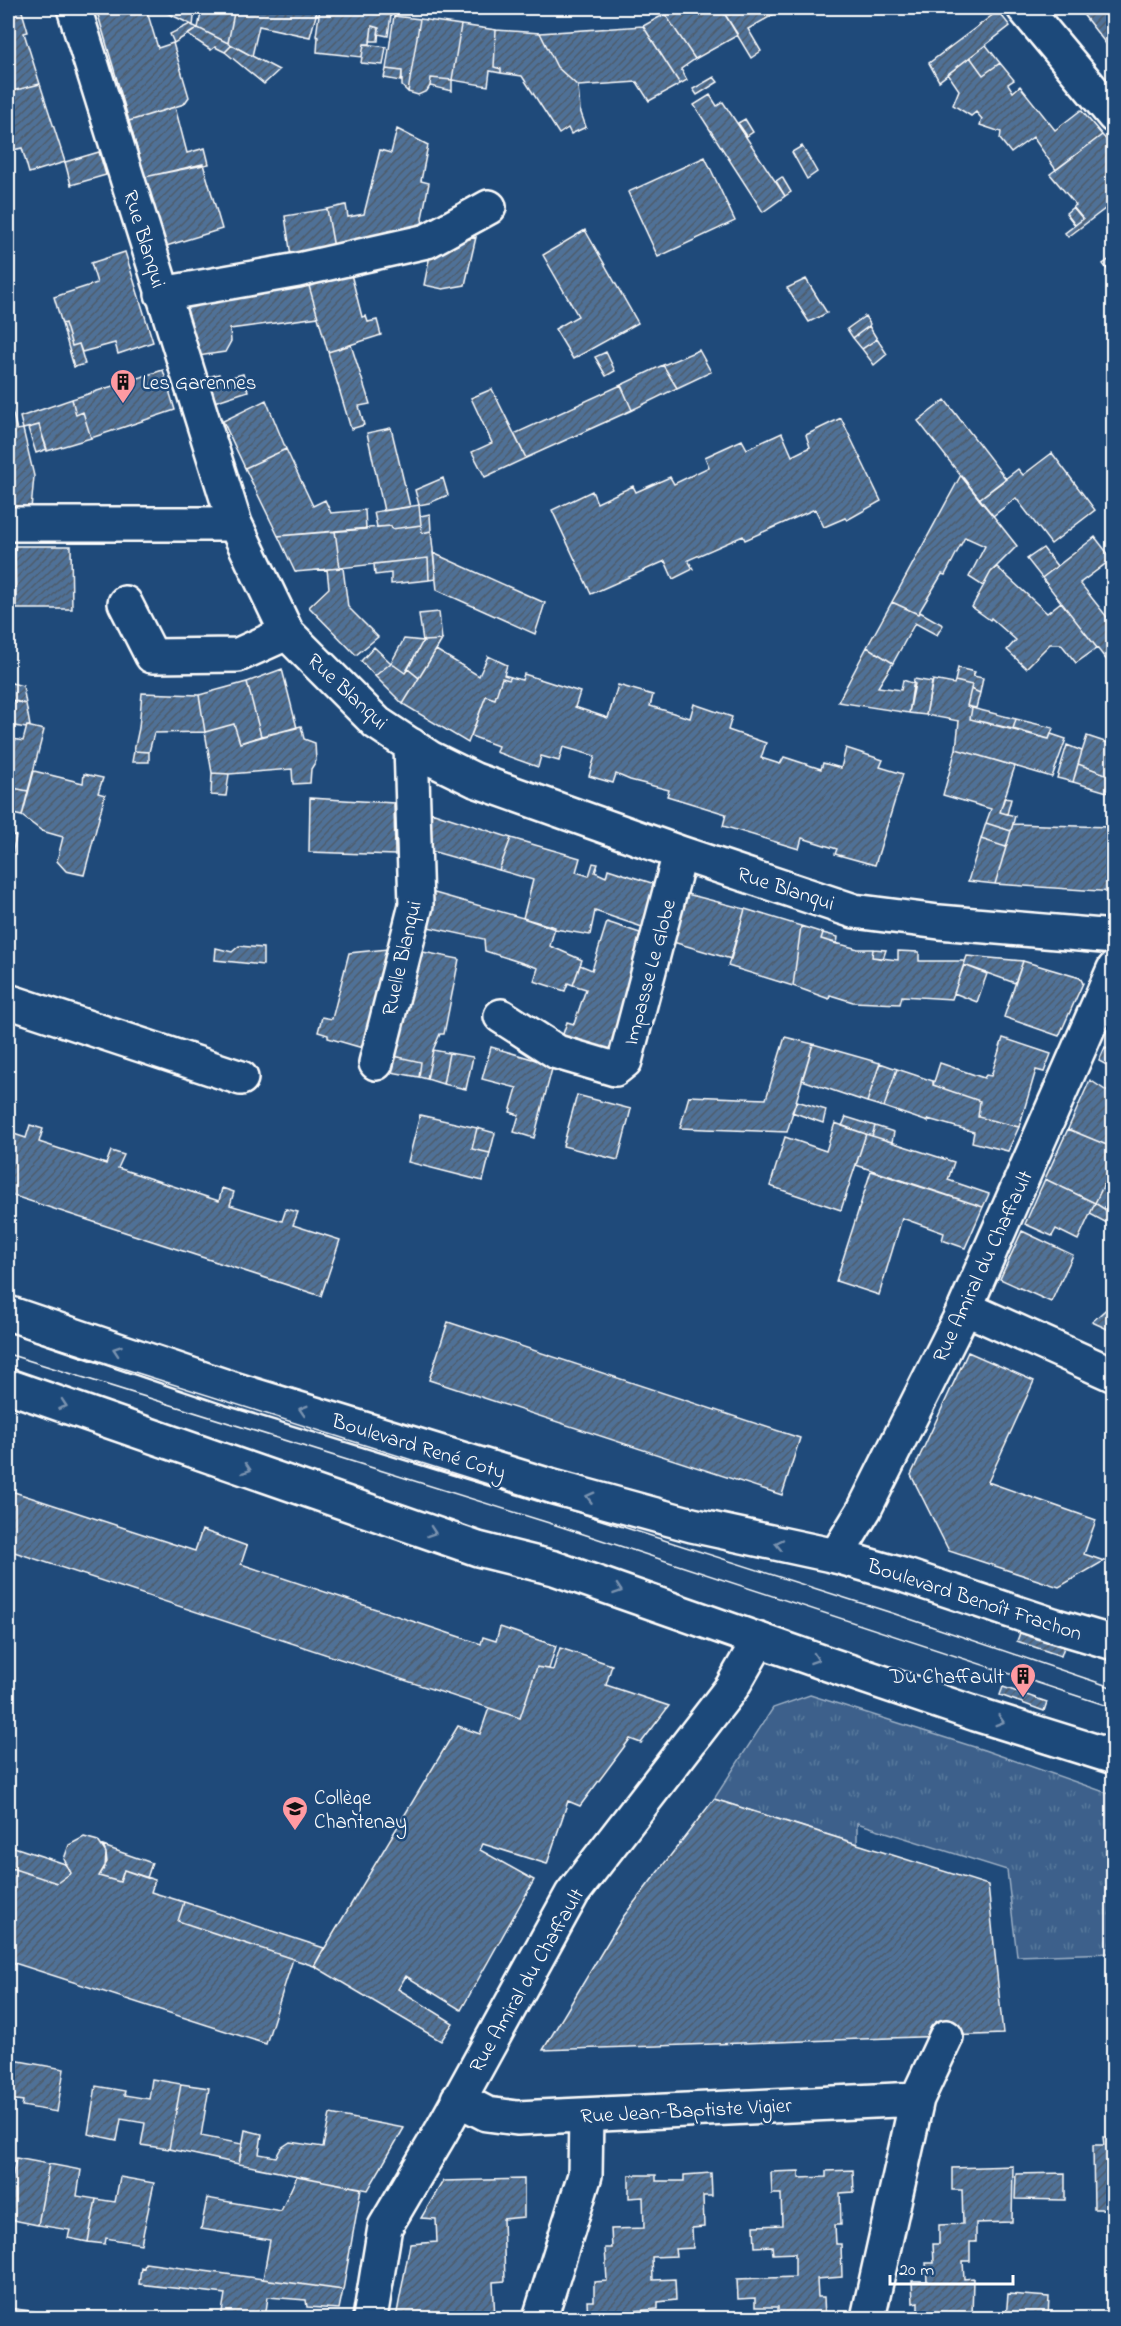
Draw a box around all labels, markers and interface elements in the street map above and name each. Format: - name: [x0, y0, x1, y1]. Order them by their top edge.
- street label: Rue Blanqui: [114, 187, 172, 292]
- building icon: Les Garennes: [108, 367, 138, 405]
- place label: Les Garennes: [142, 369, 256, 399]
- street label: Rue Blanqui: [300, 647, 394, 738]
- street label: Rue Blanqui: [733, 860, 838, 920]
- street label: Impasse Le Globe: [617, 896, 685, 1049]
- street label: Ruelle Blanqui: [375, 898, 431, 1019]
- street label: Rue Amiral du Chaffault: [926, 1166, 1041, 1368]
- one-way arrow: [112, 1345, 123, 1357]
- one-way arrow: [57, 1398, 68, 1411]
- one-way arrow: [298, 1405, 309, 1417]
- street label: Boulevard René Coty: [326, 1407, 509, 1491]
- one-way arrow: [241, 1461, 252, 1474]
- one-way arrow: [585, 1492, 596, 1504]
- one-way arrow: [426, 1525, 436, 1538]
- one-way arrow: [774, 1538, 784, 1551]
- street label: Boulevard Benoît Frachon: [862, 1552, 1086, 1650]
- one-way arrow: [612, 1582, 623, 1595]
- one-way arrow: [809, 1652, 820, 1665]
- building icon: Du Chaffault: [1008, 1661, 1038, 1699]
- place label: Du Chaffault: [889, 1663, 1004, 1693]
- one-way arrow: [994, 1714, 1005, 1726]
- place label: Collège Chantenay: [314, 1784, 407, 1840]
- school or university icon: Collège Chantenay: [280, 1794, 310, 1832]
- street label: Rue Amiral du Chaffault: [463, 1883, 593, 2079]
- street label: Rue Jean-Baptiste Vigier: [580, 2091, 793, 2135]
- scale bar: [890, 2248, 1013, 2286]
- text: 20 m: [899, 2258, 934, 2284]

